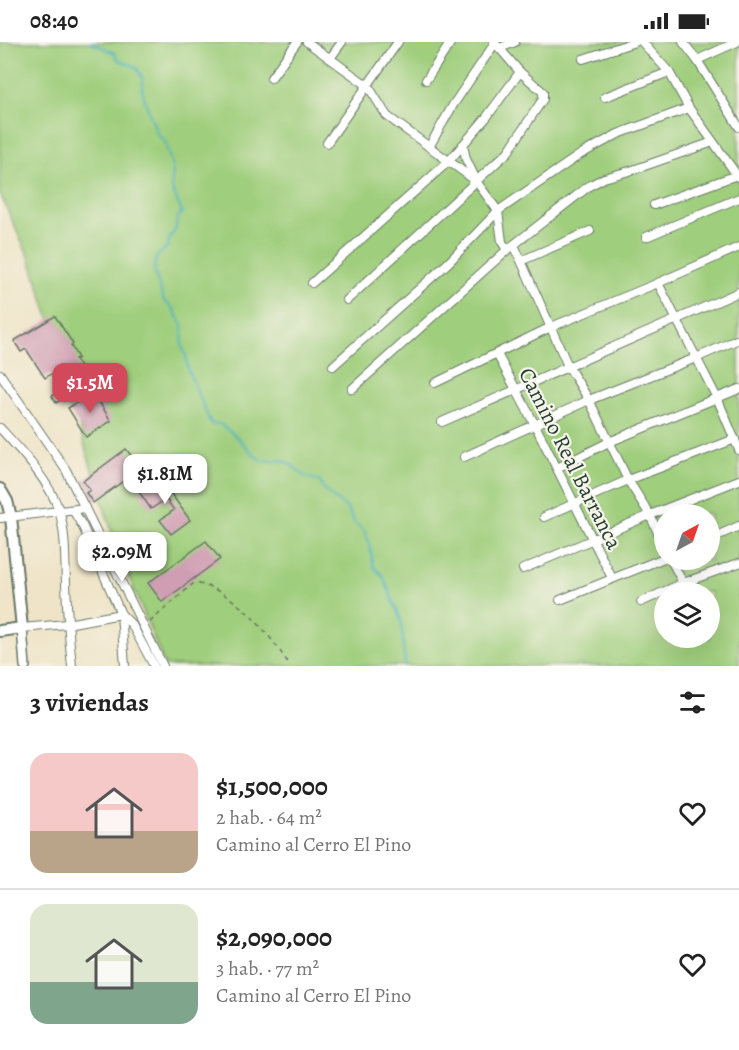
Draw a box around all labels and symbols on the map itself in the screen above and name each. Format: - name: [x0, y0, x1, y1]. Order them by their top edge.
- street label: Camino Real Barranca: [511, 362, 629, 555]
- pin: $1.5M: [48, 363, 132, 414]
- pin: $1.81M: [116, 454, 214, 505]
- north arrow: [654, 504, 720, 570]
- pin: $2.09M: [73, 532, 171, 583]

